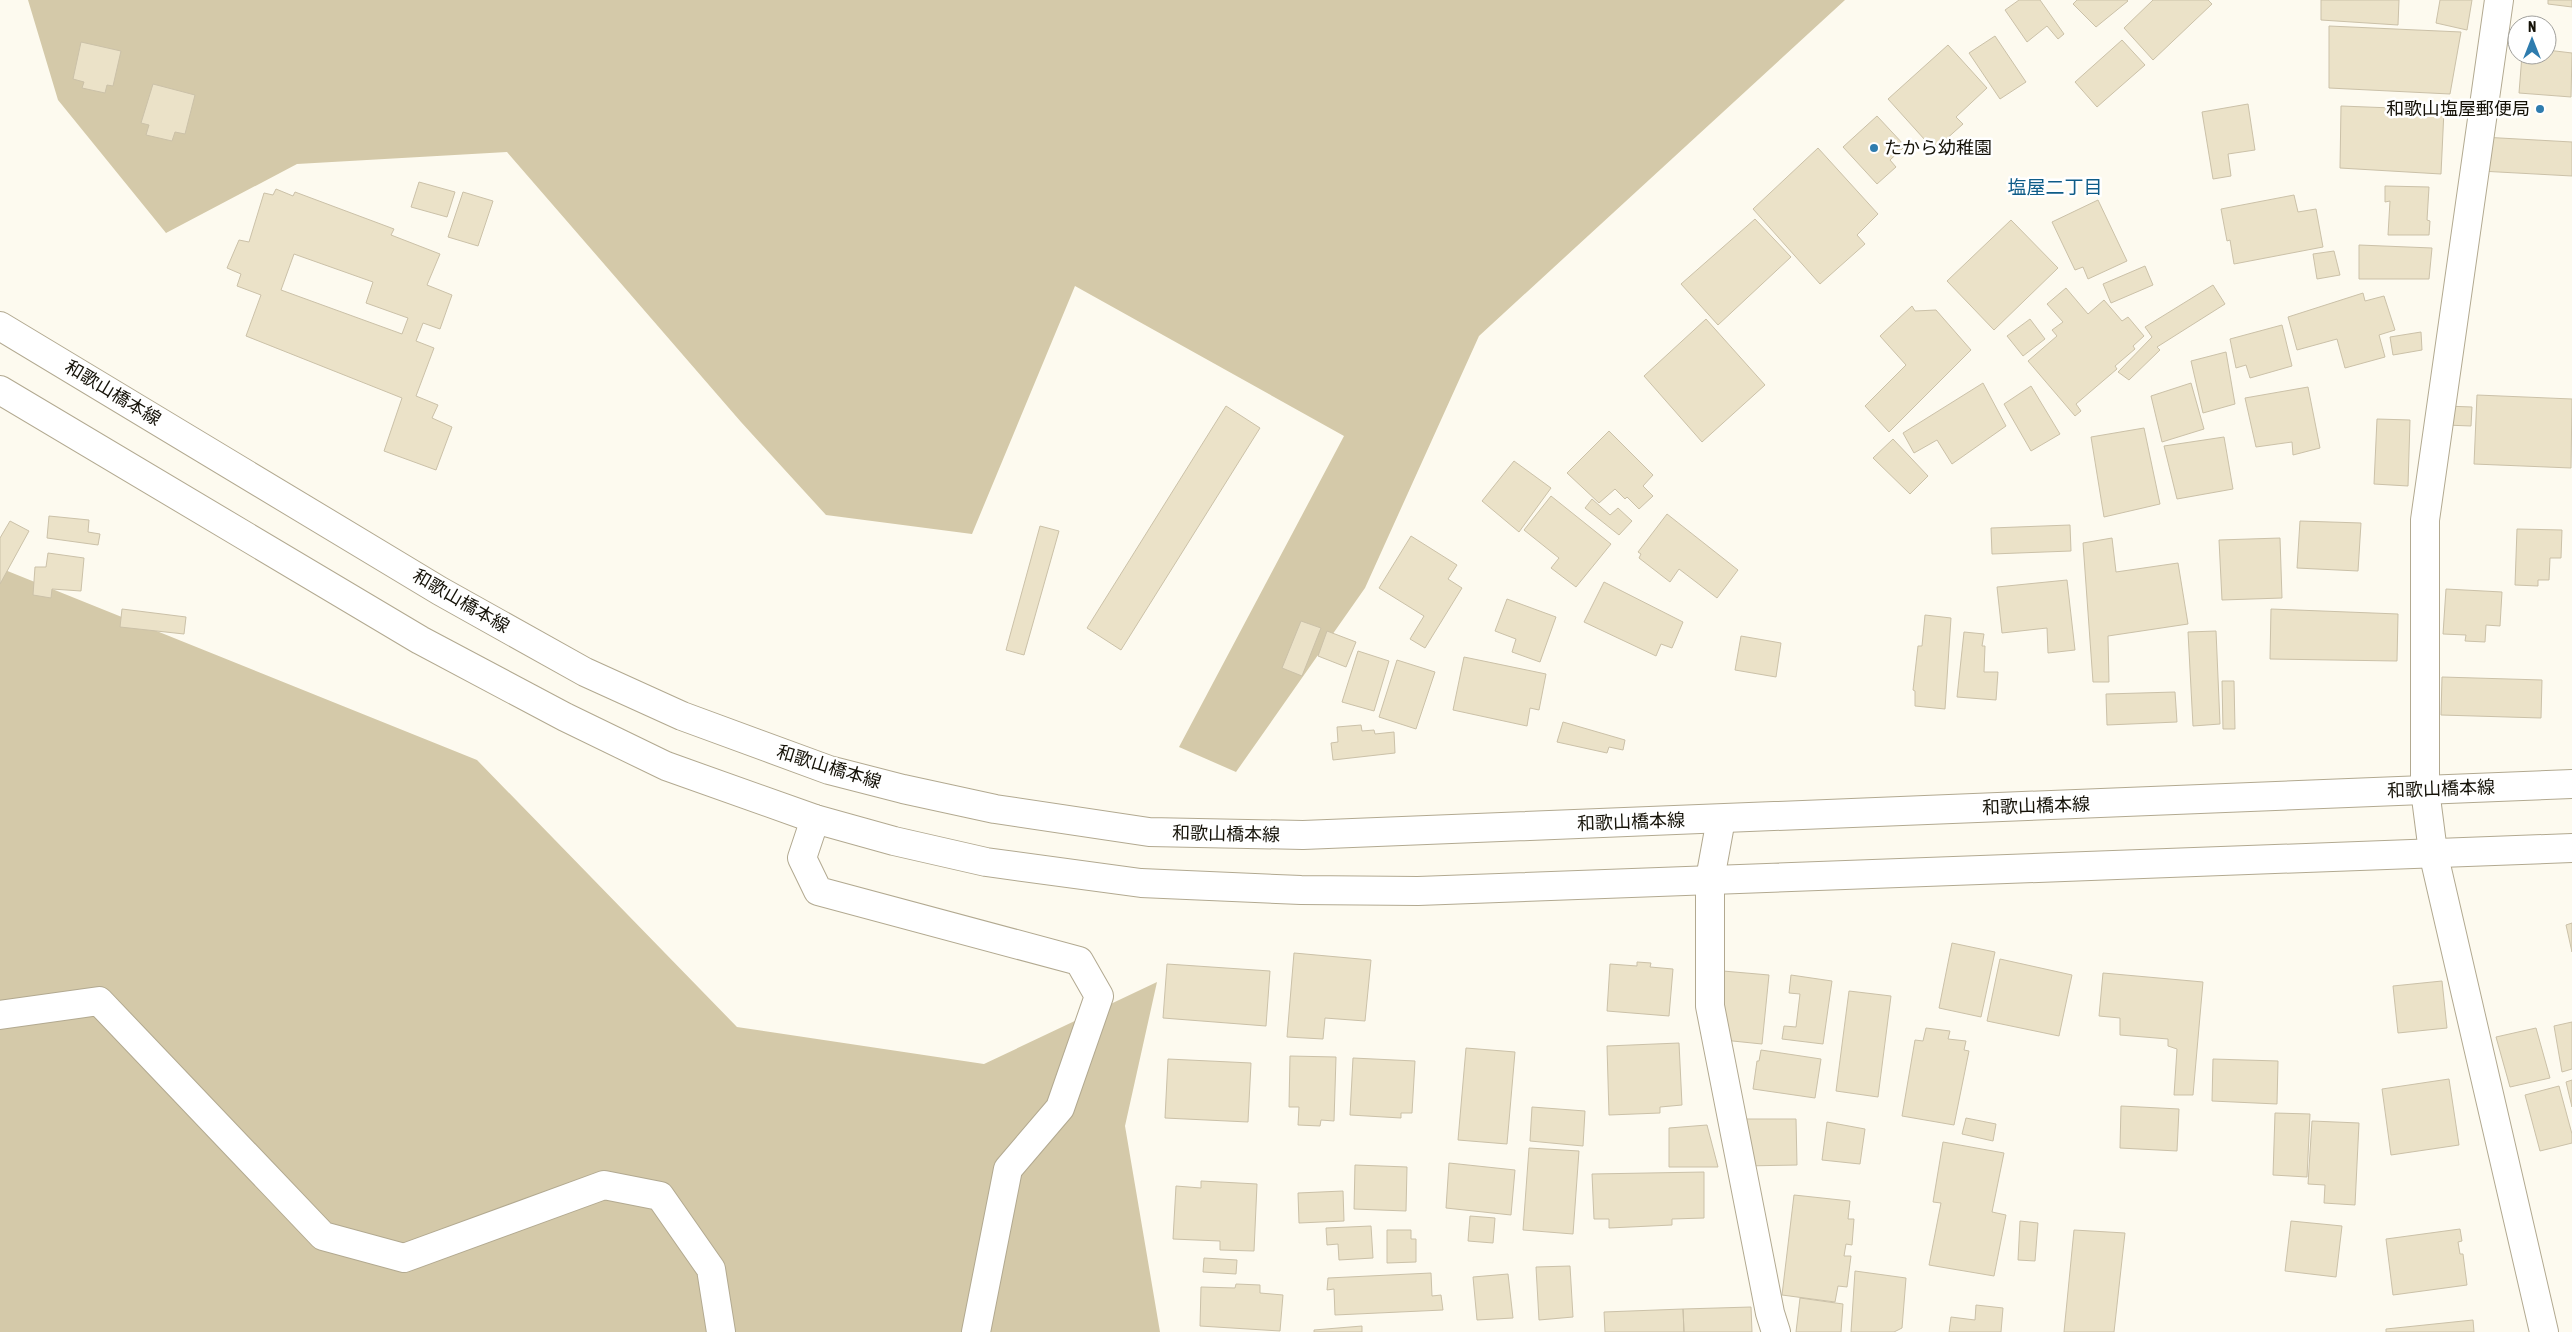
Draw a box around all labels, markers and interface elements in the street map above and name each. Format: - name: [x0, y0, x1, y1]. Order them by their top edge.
- north arrow: [2507, 15, 2557, 65]
- text: N: [2528, 19, 2536, 35]
- place label: 和歌山塩屋郵便局: [2386, 98, 2530, 119]
- marker: 和歌山塩屋郵便局: [2534, 103, 2546, 115]
- place label: たから幼稚園: [1884, 137, 1992, 158]
- marker: たから幼稚園: [1868, 142, 1880, 154]
- district label: 塩屋二丁目: [2007, 176, 2103, 198]
- street label: 和歌山橋本線: [62, 356, 165, 429]
- street label: 和歌山橋本線: [409, 564, 513, 637]
- street label: 和歌山橋本線: [774, 741, 884, 792]
- street label: 和歌山橋本線: [2387, 776, 2495, 801]
- street label: 和歌山橋本線: [1982, 793, 2090, 818]
- street label: 和歌山橋本線: [1577, 809, 1685, 834]
- street label: 和歌山橋本線: [1172, 822, 1280, 845]

